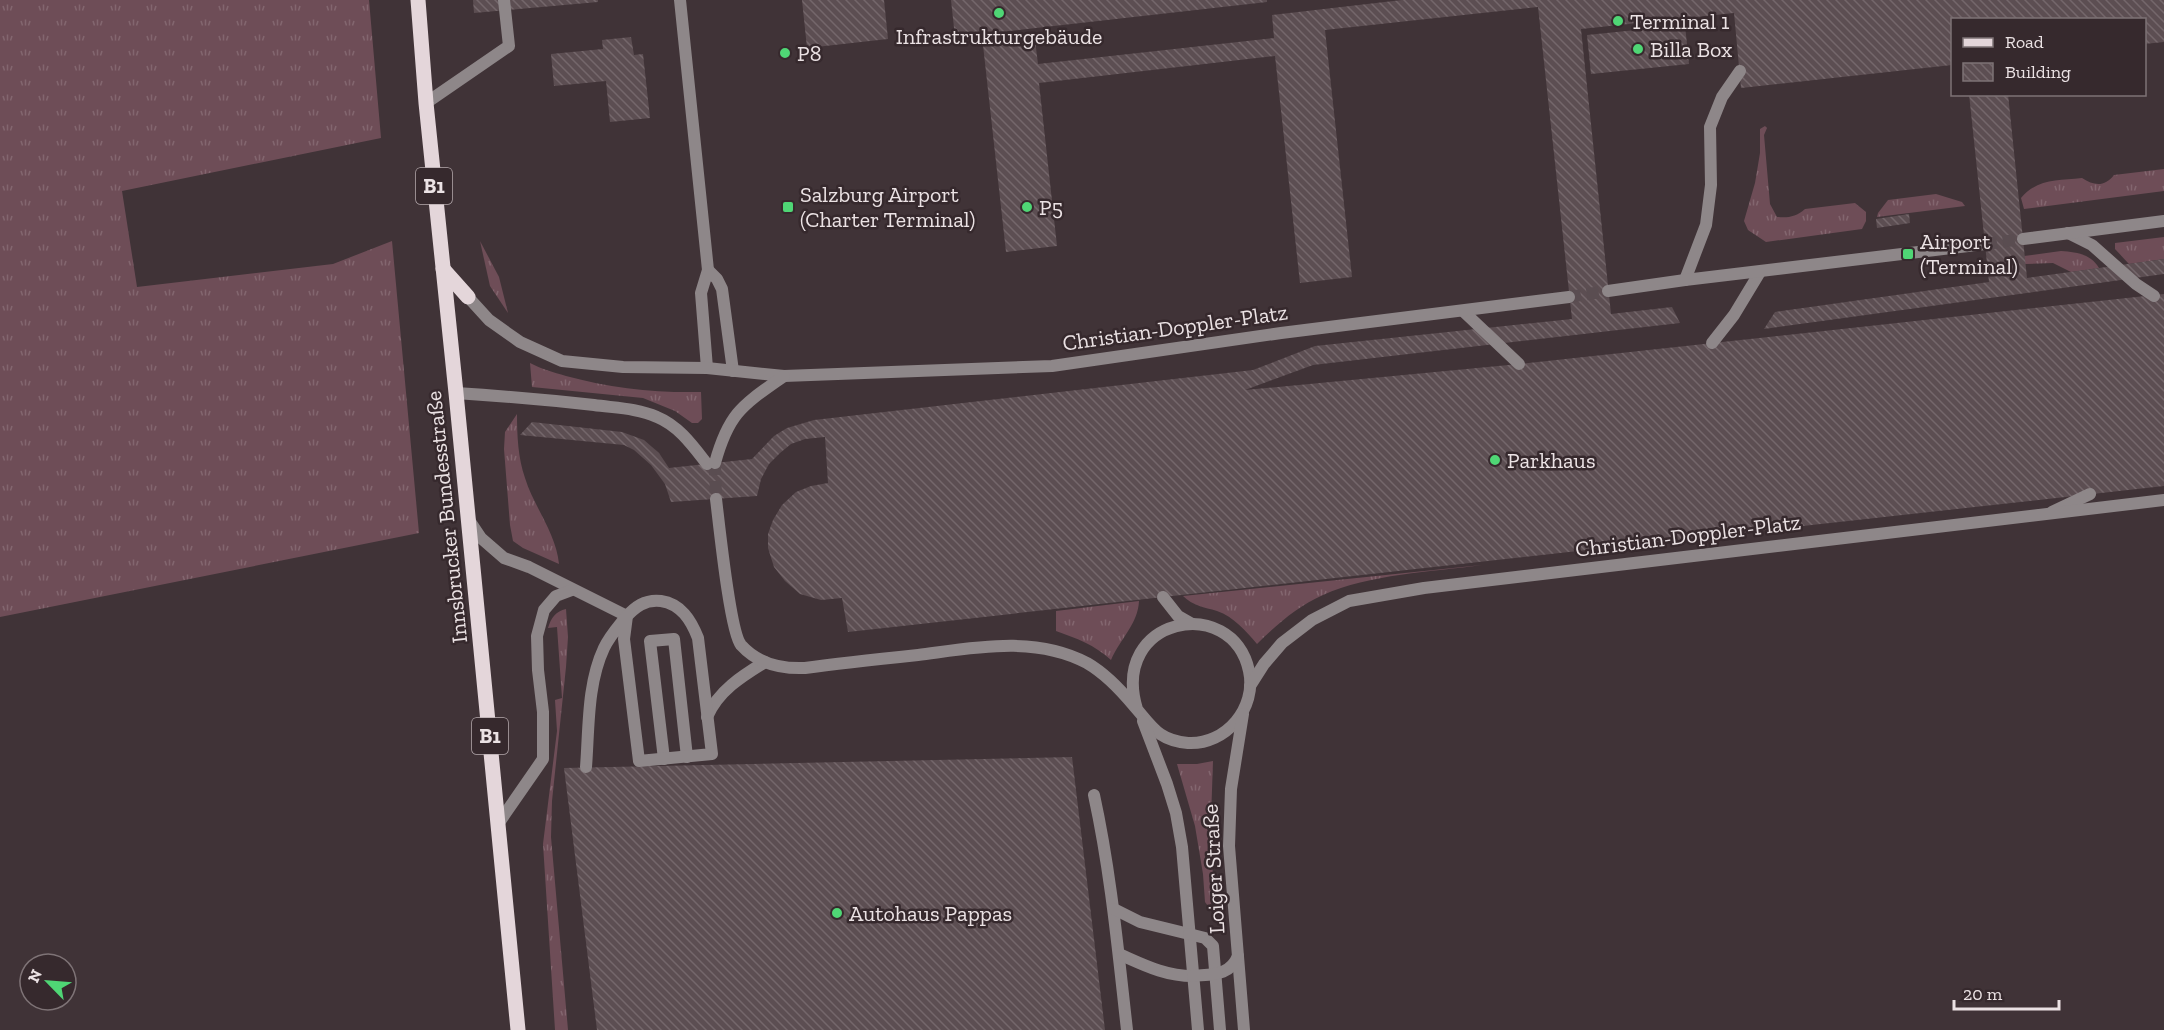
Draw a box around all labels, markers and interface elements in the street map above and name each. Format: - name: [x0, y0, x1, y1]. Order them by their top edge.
- marker: Infrastrukturgebäude: [992, 6, 1006, 20]
- place label: Terminal 1: [1630, 8, 1730, 35]
- marker: Terminal 1: [1611, 14, 1625, 28]
- legend: [1951, 18, 2146, 96]
- place label: Infrastrukturgebäude: [896, 23, 1102, 50]
- text: Road: [2005, 31, 2044, 53]
- place label: Billa Box: [1650, 36, 1732, 63]
- place label: P8: [797, 40, 821, 67]
- marker: Billa Box: [1631, 42, 1645, 56]
- marker: P8: [778, 46, 792, 60]
- text: Building: [2005, 61, 2071, 83]
- road number: B1: [416, 168, 452, 204]
- place label: Salzburg Airport (Charter Terminal): [800, 181, 975, 233]
- place label: P5: [1039, 194, 1063, 221]
- marker: Salzburg Airport (Charter Terminal): [781, 200, 795, 214]
- marker: P5: [1020, 200, 1034, 214]
- place label: Airport (Terminal): [1920, 228, 2018, 280]
- marker: Airport (Terminal): [1901, 247, 1915, 261]
- street label: Christian-Doppler-Platz: [1061, 298, 1289, 357]
- street label: Innsbrucker Bundesstraße: [420, 390, 473, 644]
- place label: Parkhaus: [1507, 447, 1596, 474]
- marker: Parkhaus: [1488, 453, 1502, 467]
- street label: Christian-Doppler-Platz: [1574, 508, 1802, 563]
- road number: B1: [472, 718, 508, 754]
- street label: Loiger Straße: [1197, 803, 1230, 935]
- place label: Autohaus Pappas: [849, 900, 1012, 927]
- marker: Autohaus Pappas: [830, 906, 844, 920]
- north arrow: [18, 952, 78, 1012]
- text: N: [24, 966, 46, 985]
- scale bar: [1954, 973, 2059, 1011]
- text: 20 m: [1963, 983, 2003, 1005]

